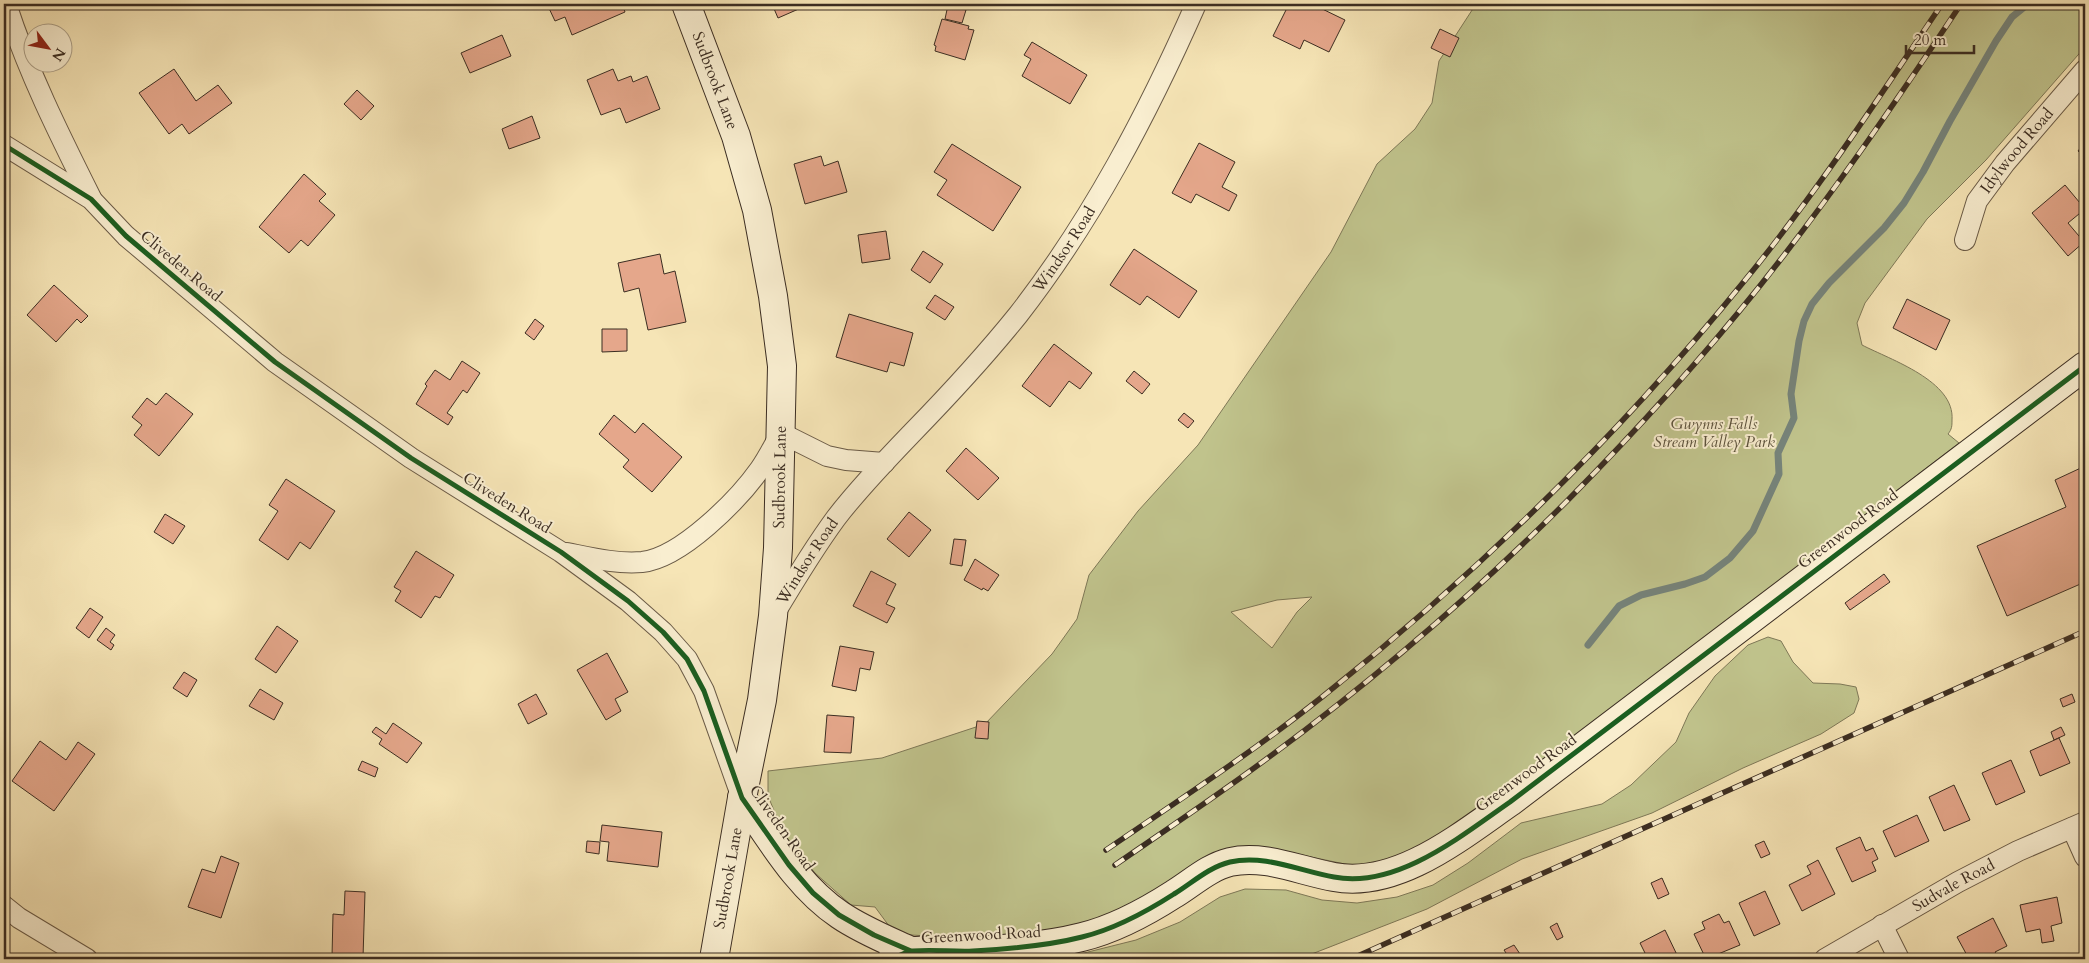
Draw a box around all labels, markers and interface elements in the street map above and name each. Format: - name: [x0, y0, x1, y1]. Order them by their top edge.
- north arrow: [22, 22, 72, 72]
- scale bar: [1906, 22, 1974, 54]
- street label: Sudbrook Lane: [687, 29, 744, 133]
- text: 20 m: [1914, 30, 1946, 50]
- text: N: [47, 44, 70, 65]
- street label: Idylwood Road: [1975, 103, 2059, 198]
- street label: Windsor Road: [1027, 202, 1101, 298]
- street label: Cliveden Road: [135, 225, 227, 307]
- park label: Gwynns Falls Stream Valley Park: [1653, 413, 1775, 453]
- street label: Sudbrook Lane: [768, 425, 792, 529]
- street label: Cliveden Road: [459, 467, 556, 539]
- street label: Greenwood Road: [1793, 484, 1903, 574]
- street label: Windsor Road: [771, 513, 844, 610]
- street label: Greenwood Road: [1471, 728, 1581, 817]
- street label: Cliveden Road: [744, 781, 820, 876]
- street label: Sudbrook Lane: [708, 825, 748, 931]
- street label: Sudvale Road: [1908, 854, 1999, 917]
- street label: Greenwood Road: [920, 921, 1042, 949]

